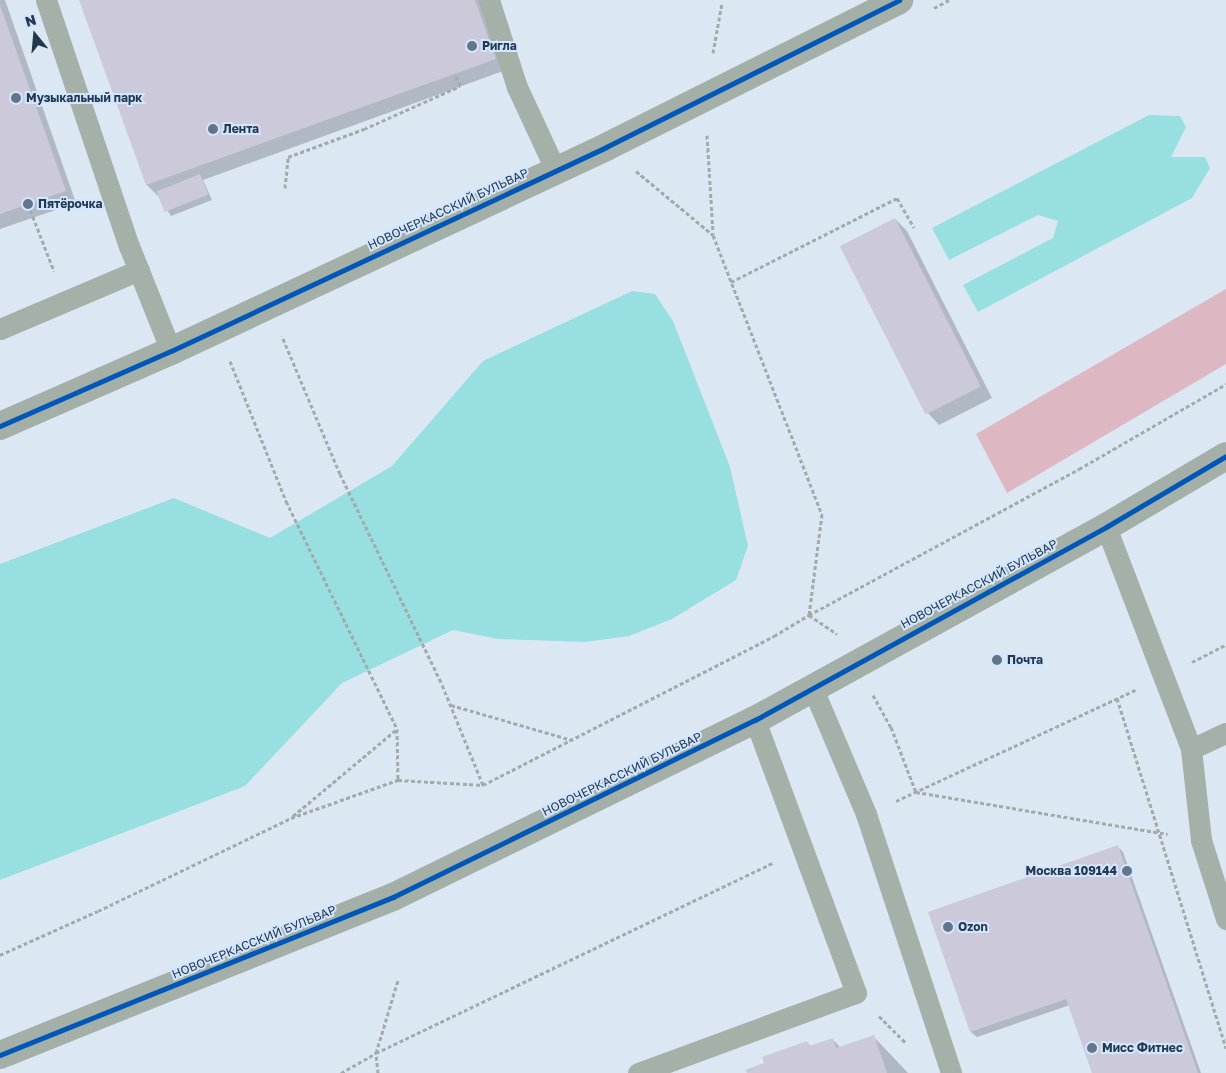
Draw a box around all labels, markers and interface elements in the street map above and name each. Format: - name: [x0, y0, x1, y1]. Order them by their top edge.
- north arrow: [10, 10, 60, 60]
- text: N: [23, 10, 38, 30]
- place label: Ригла: [482, 39, 517, 53]
- marker: Ригла: [466, 40, 478, 52]
- place label: Музыкальный парк: [26, 91, 142, 105]
- marker: Музыкальный парк: [10, 92, 22, 104]
- place label: Лента: [223, 122, 259, 136]
- marker: Лента: [207, 123, 219, 135]
- street label: НОВОЧЕРКАССКИЙ БУЛЬВАР: [365, 165, 531, 253]
- place label: Пятёрочка: [38, 197, 103, 211]
- marker: Пятёрочка: [22, 198, 34, 210]
- street label: НОВОЧЕРКАССКИЙ БУЛЬВАР: [898, 536, 1060, 632]
- place label: Почта: [1007, 653, 1043, 667]
- marker: Почта: [991, 654, 1003, 666]
- street label: НОВОЧЕРКАССКИЙ БУЛЬВАР: [540, 729, 704, 819]
- place label: Москва 109144: [1026, 864, 1117, 878]
- marker: Москва 109144: [1121, 865, 1133, 877]
- street label: НОВОЧЕРКАССКИЙ БУЛЬВАР: [170, 902, 338, 982]
- place label: Ozon: [958, 920, 988, 934]
- marker: Ozon: [942, 921, 954, 933]
- place label: Мисс Фитнес: [1102, 1041, 1183, 1055]
- marker: Мисс Фитнес: [1086, 1042, 1098, 1054]

